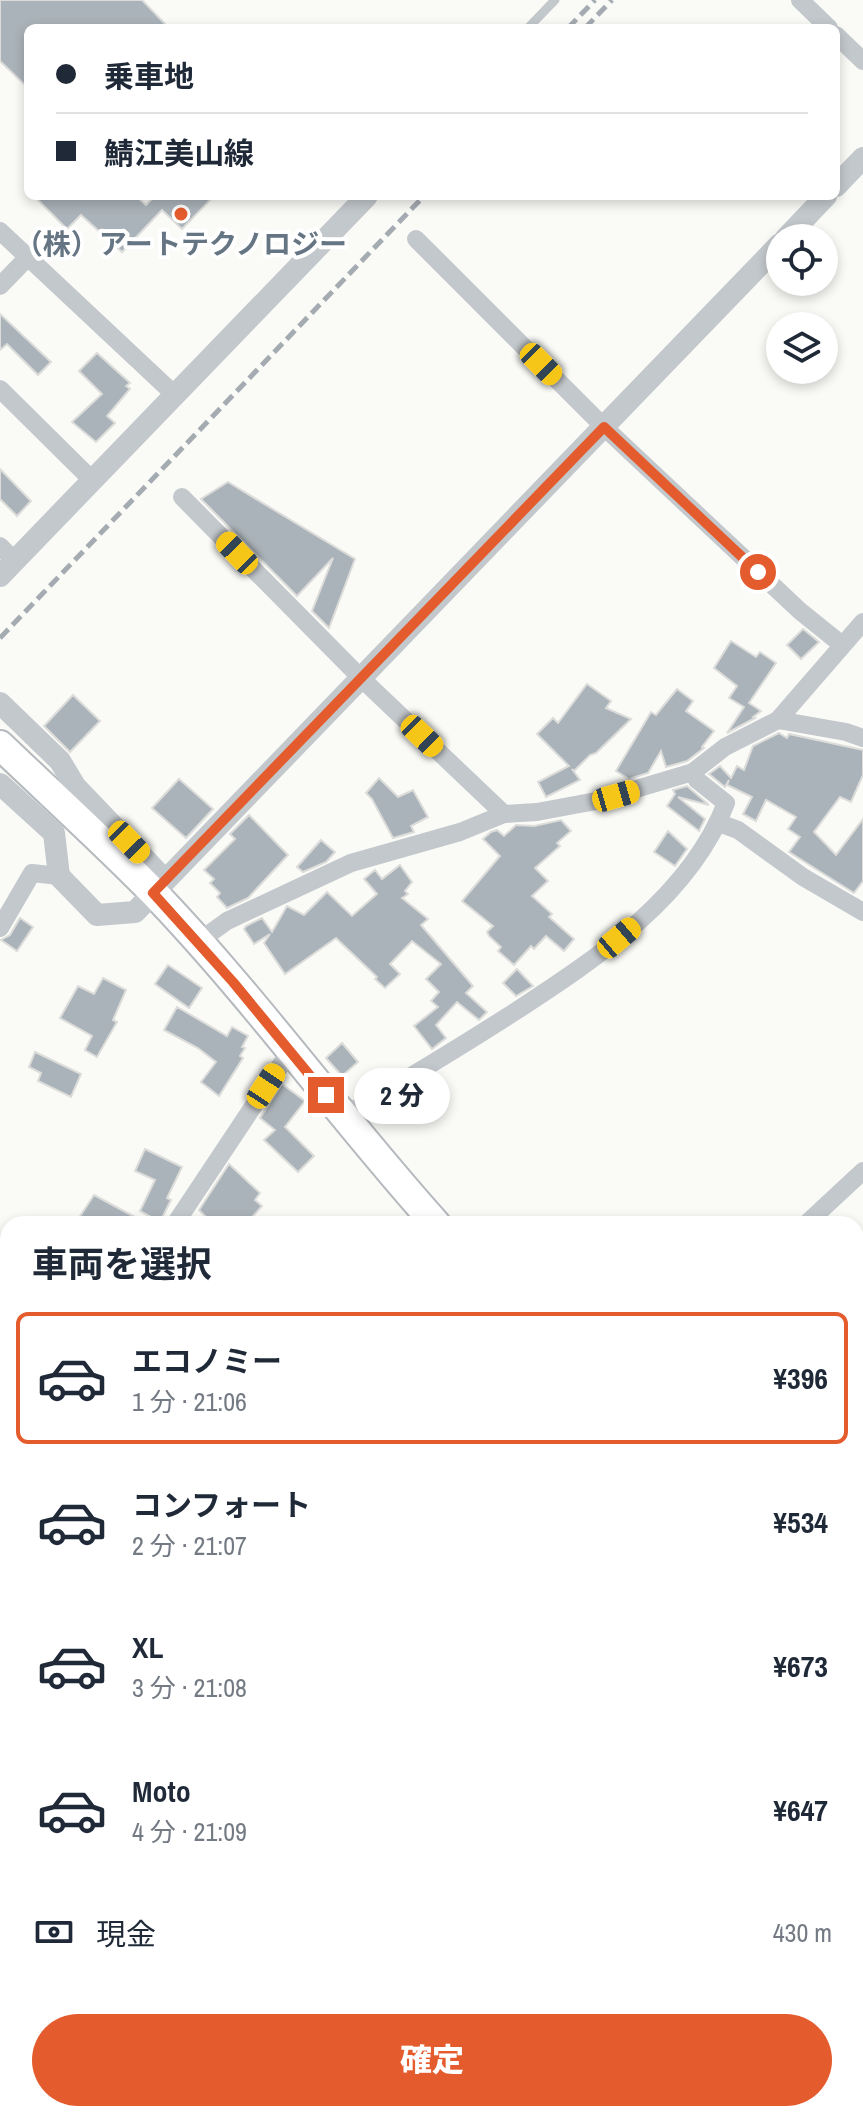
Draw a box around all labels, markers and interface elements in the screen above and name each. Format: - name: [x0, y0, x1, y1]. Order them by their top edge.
- text: 乗車地: [104, 56, 194, 96]
- text: 鯖江美山線: [104, 133, 254, 173]
- marker: （株）アートテクノロジー: [172, 205, 190, 223]
- map controls: [766, 224, 838, 384]
- button: locate: [766, 224, 838, 296]
- place label: （株）アートテクノロジー: [15, 225, 347, 263]
- button: layers: [766, 312, 838, 384]
- car: [516, 339, 566, 389]
- car: [212, 527, 262, 579]
- route start: [740, 554, 776, 590]
- car: [396, 711, 448, 761]
- car: [590, 778, 642, 814]
- car: [104, 816, 154, 868]
- car: [593, 913, 645, 963]
- car: [243, 1059, 289, 1113]
- callout: 2 分: [354, 1067, 450, 1123]
- route end: [308, 1077, 344, 1113]
- text: 2 分: [380, 1078, 424, 1113]
- text: 車両を選択: [32, 1240, 212, 1288]
- text: エコノミー: [132, 1341, 282, 1381]
- icon: car: [36, 1342, 108, 1414]
- text: ¥396: [773, 1358, 828, 1398]
- text: 1 分 · 21:06: [132, 1384, 247, 1419]
- text: コンフォート: [132, 1485, 311, 1525]
- icon: car: [36, 1486, 108, 1558]
- text: ¥534: [773, 1502, 828, 1542]
- text: 2 分 · 21:07: [132, 1528, 247, 1563]
- text: XL: [132, 1627, 163, 1667]
- icon: car: [36, 1630, 108, 1702]
- text: ¥673: [773, 1646, 828, 1686]
- text: 3 分 · 21:08: [132, 1670, 247, 1705]
- text: Moto: [132, 1771, 191, 1811]
- icon: car: [36, 1774, 108, 1846]
- text: ¥647: [773, 1790, 828, 1830]
- text: 4 分 · 21:09: [132, 1814, 247, 1849]
- icon: cash: [32, 1910, 76, 1954]
- text: 現金: [96, 1914, 156, 1954]
- text: 430 m: [773, 1915, 832, 1950]
- button: 確定: [32, 2014, 832, 2106]

